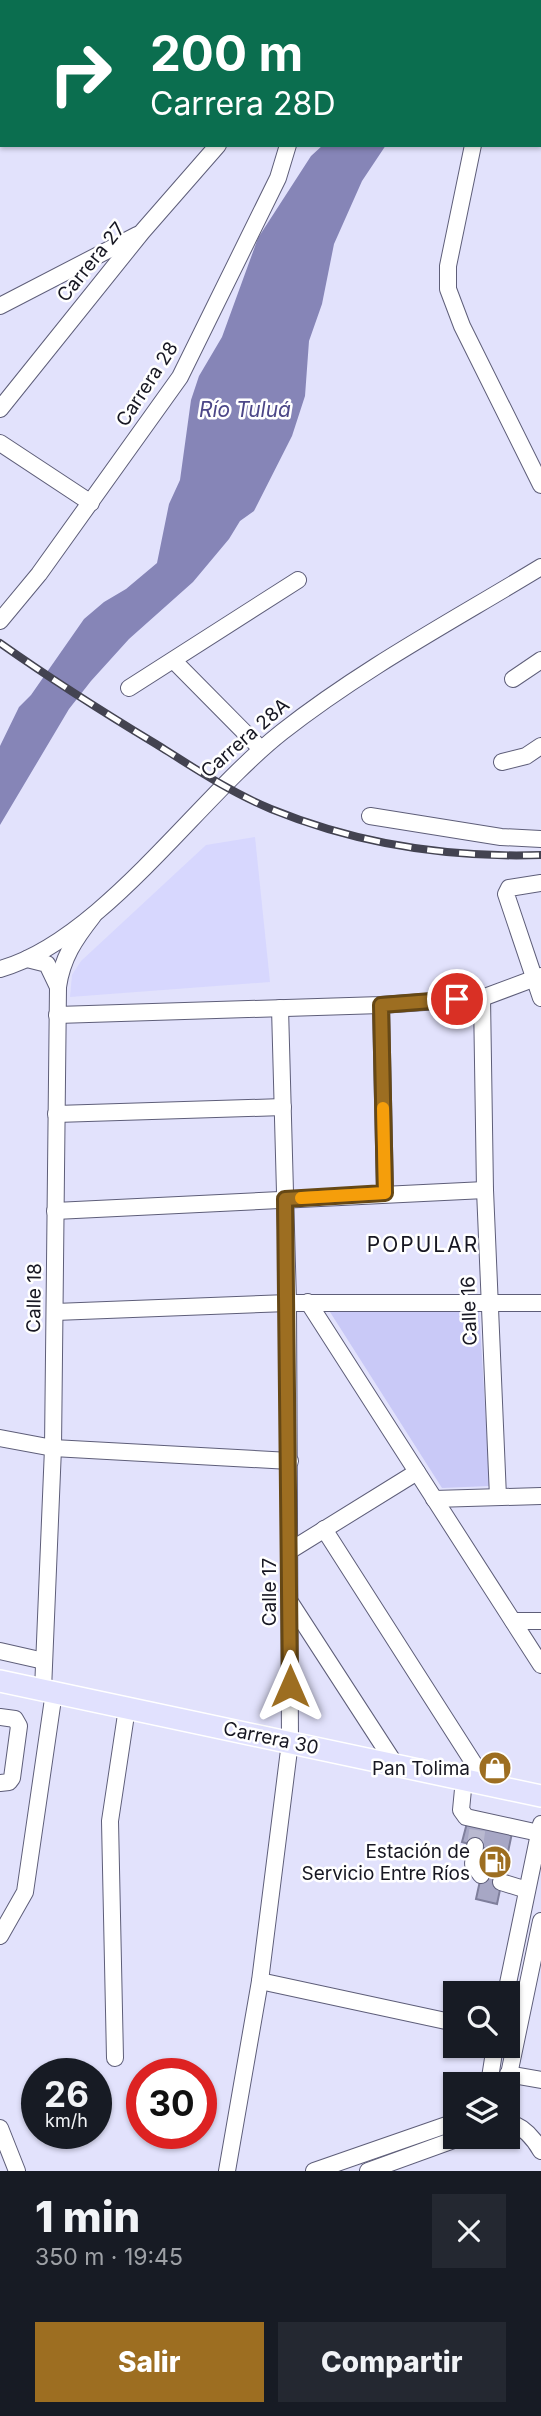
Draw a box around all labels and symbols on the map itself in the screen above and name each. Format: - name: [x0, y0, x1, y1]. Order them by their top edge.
- street label: Carrera 27: [52, 218, 130, 306]
- street label: Carrera 28: [111, 337, 183, 431]
- water label: Río Tuluá: [199, 397, 291, 422]
- street label: Carrera 28A: [196, 693, 294, 783]
- pin: [427, 969, 487, 1029]
- district label: POPULAR: [367, 1232, 479, 1257]
- street label: Calle 18: [22, 1263, 46, 1333]
- street label: Calle 16: [456, 1276, 482, 1346]
- street label: Calle 17: [258, 1558, 281, 1626]
- position arrow: [253, 1649, 327, 1723]
- street label: Carrera 30: [221, 1717, 321, 1759]
- shop icon: Pan Tolima: [476, 1749, 514, 1787]
- place label: Pan Tolima: [372, 1757, 470, 1780]
- place label: Estación de Servicio Entre Ríos: [301, 1840, 470, 1885]
- fuel station icon: Estación de Servicio Entre Ríos: [476, 1843, 514, 1881]
- speed limit sign: 30: [126, 2058, 217, 2149]

